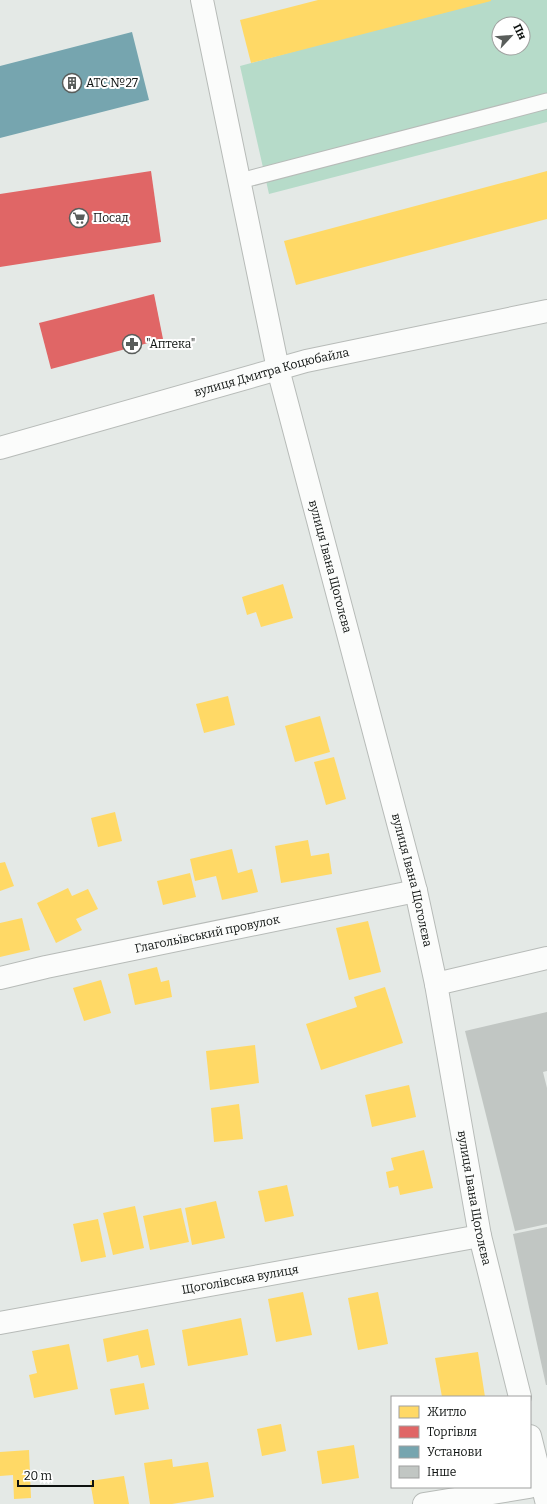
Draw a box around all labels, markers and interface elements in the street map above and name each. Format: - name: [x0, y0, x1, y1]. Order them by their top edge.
- north arrow: [491, 16, 531, 56]
- text: Пн: [510, 22, 529, 42]
- building icon: АТС №27: [61, 72, 83, 94]
- place label: АТС №27: [86, 76, 138, 90]
- supermarket icon: Посад: [68, 207, 90, 229]
- place label: Посад: [93, 211, 129, 225]
- pharmacy icon: "Аптека": [121, 333, 143, 355]
- place label: "Аптека": [146, 337, 195, 351]
- street label: вулиця Дмитра Коцюбайла: [192, 345, 351, 399]
- street label: вулиця Івана Щоголєва: [306, 499, 355, 635]
- street label: вулиця Івана Щоголєва: [389, 812, 435, 948]
- street label: Глагольївський провулок: [134, 912, 281, 956]
- street label: вулиця Івана Щоголєва: [455, 1129, 494, 1267]
- street label: Щоголівська вулиця: [181, 1262, 300, 1297]
- legend: [391, 1396, 531, 1488]
- text: Житло: [427, 1405, 467, 1419]
- text: Торгівля: [427, 1425, 477, 1439]
- text: Установи: [427, 1445, 482, 1459]
- scale bar: [18, 1462, 93, 1488]
- text: Інше: [427, 1465, 456, 1479]
- text: 20 m: [24, 1469, 53, 1483]

